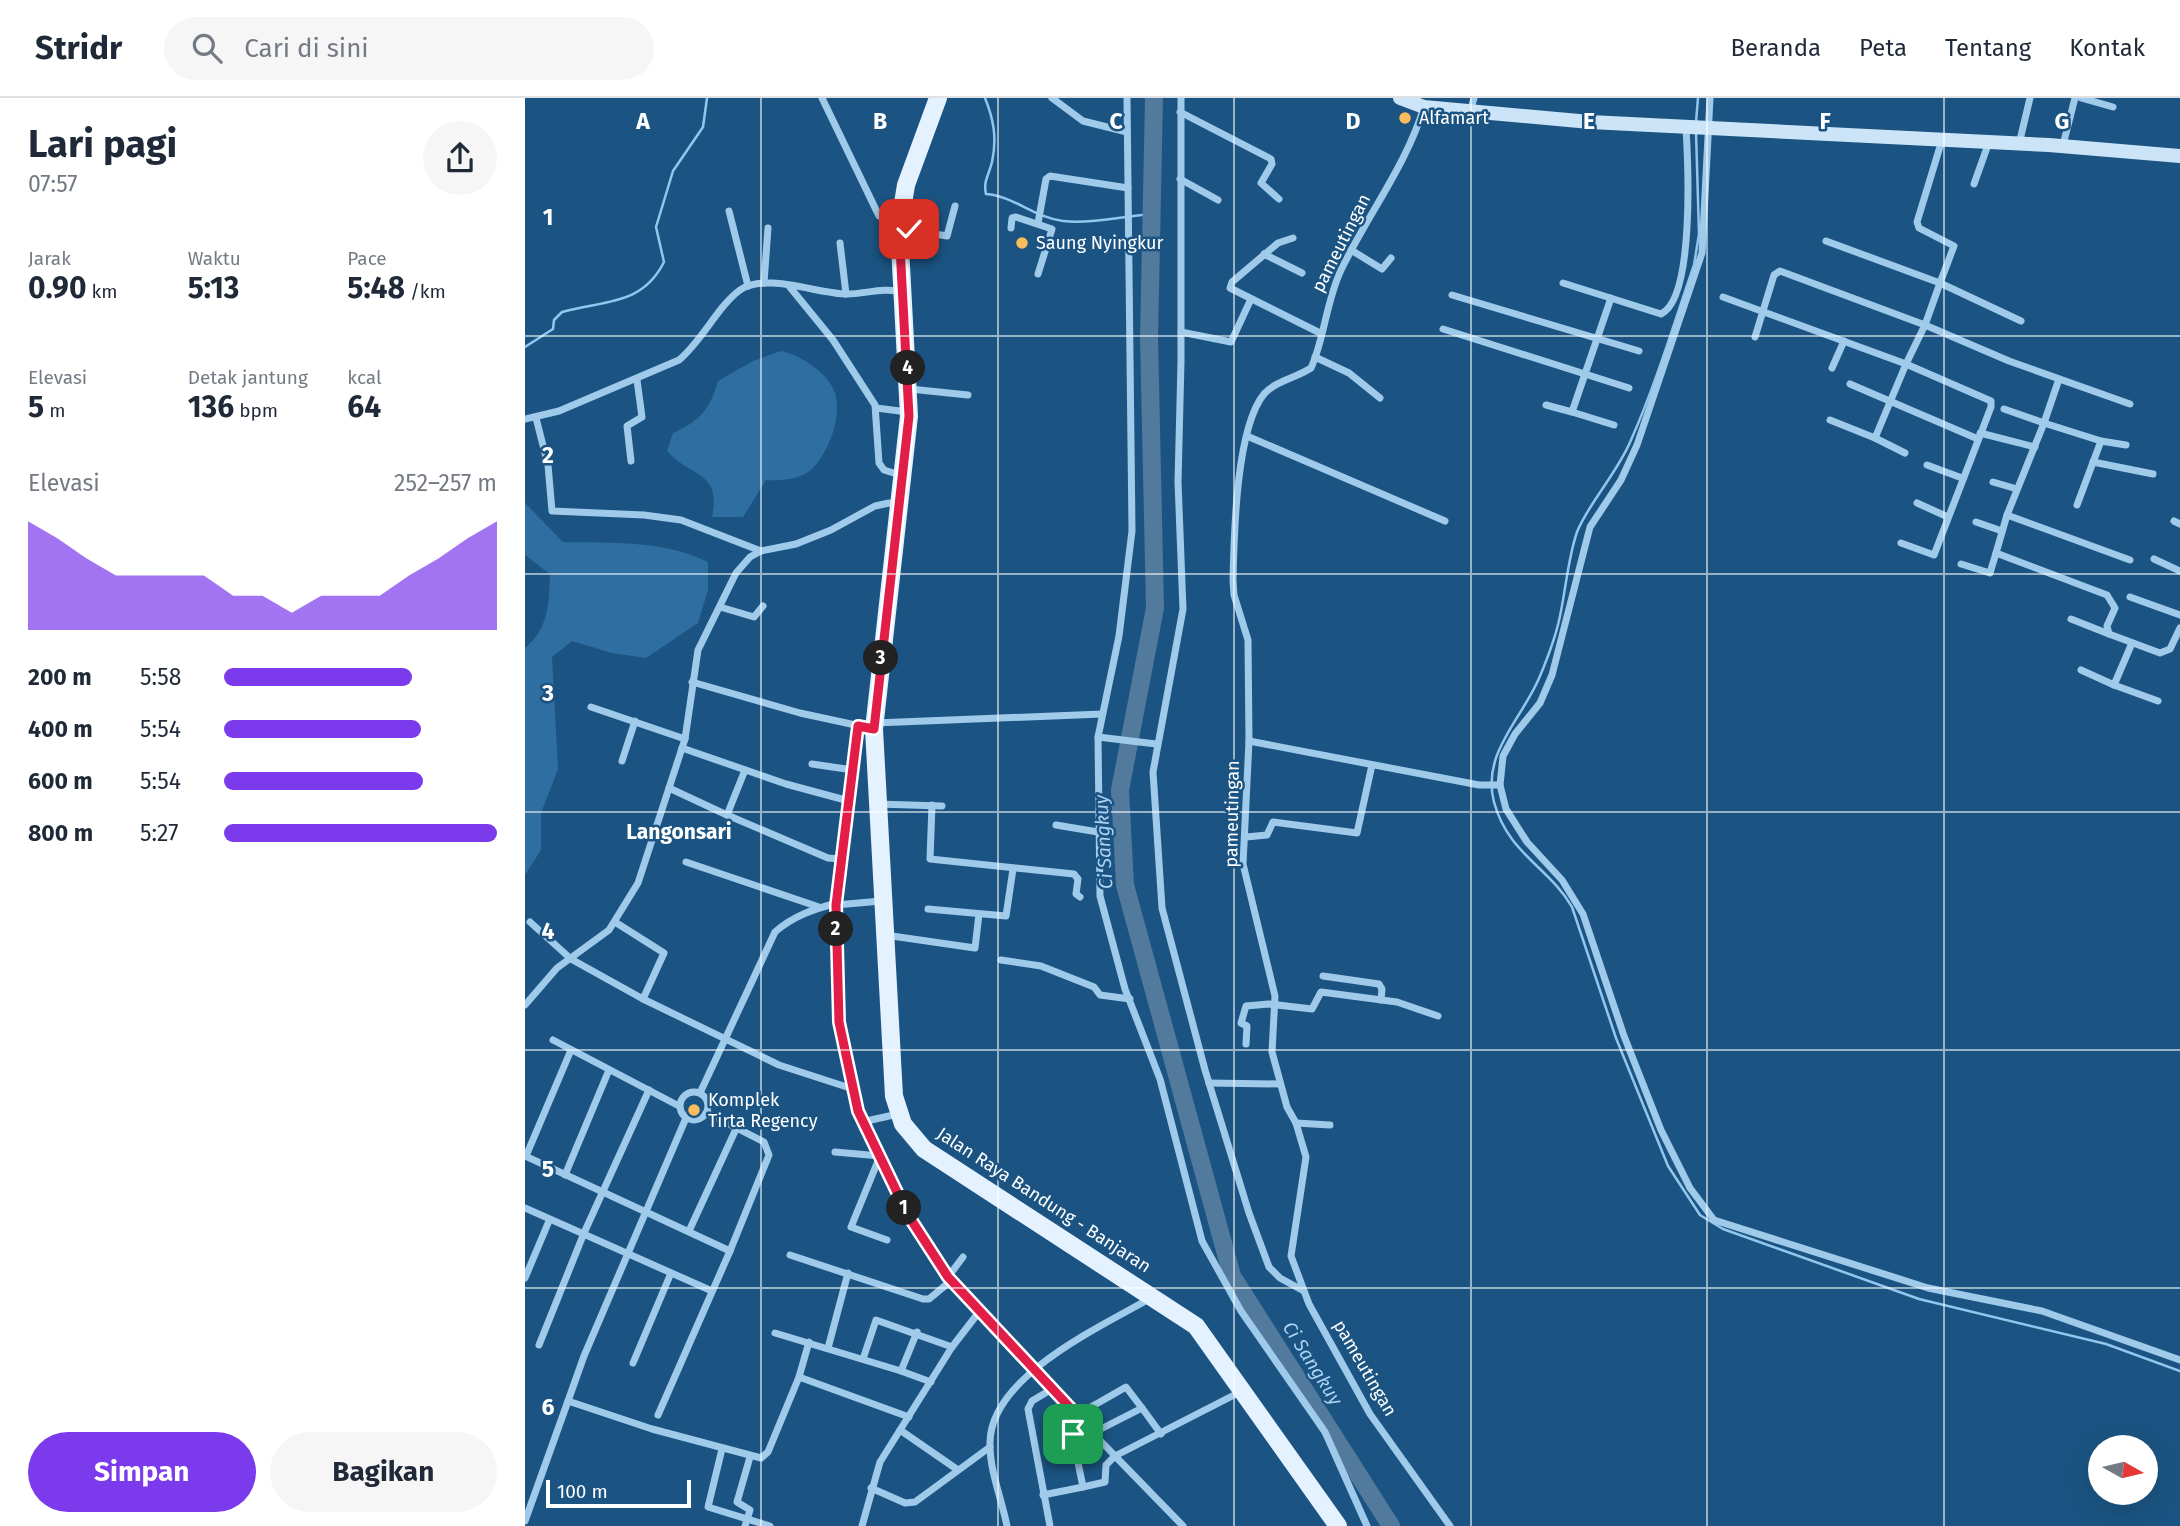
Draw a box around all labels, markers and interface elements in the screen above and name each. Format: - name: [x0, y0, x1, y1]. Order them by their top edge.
- search box: [164, 17, 654, 80]
- text: Stridr: [35, 28, 122, 68]
- icon: search: [188, 29, 226, 67]
- text: Cari di sini: [244, 33, 369, 64]
- text: Beranda: [1730, 34, 1821, 62]
- text: Peta: [1859, 34, 1907, 62]
- text: Tentang: [1945, 34, 2031, 62]
- text: Kontak: [2069, 34, 2145, 62]
- text: A: [635, 107, 650, 135]
- text: B: [873, 107, 887, 135]
- text: C: [1109, 107, 1123, 135]
- text: D: [1346, 107, 1361, 135]
- place label: Alfamart: [1419, 107, 1489, 129]
- text: E: [1583, 107, 1595, 135]
- text: F: [1819, 107, 1831, 135]
- text: G: [2055, 107, 2069, 135]
- marker: Alfamart: [1397, 110, 1413, 126]
- text: Lari pagi: [28, 121, 177, 167]
- button: share: [423, 121, 497, 195]
- text: 07:57: [28, 170, 77, 198]
- street label: pameutingan: [1307, 190, 1375, 296]
- pin: [879, 199, 939, 259]
- text: 1: [543, 203, 553, 231]
- icon: check: [890, 210, 928, 248]
- place label: Saung Nyingkur: [1036, 232, 1163, 254]
- marker: Saung Nyingkur: [1014, 235, 1030, 251]
- text: Jarak: [28, 247, 71, 270]
- text: Waktu: [188, 247, 241, 270]
- text: Pace: [347, 247, 387, 270]
- text: 0.90: [28, 270, 86, 306]
- text: 5:13: [188, 270, 239, 306]
- text: 5:48: [347, 270, 405, 306]
- text: km: [86, 280, 118, 303]
- text: /km: [405, 280, 446, 303]
- pin: 4: [891, 350, 925, 386]
- text: 4: [902, 356, 913, 379]
- text: Elevasi: [28, 366, 87, 389]
- text: Detak jantung: [188, 366, 308, 389]
- text: kcal: [347, 366, 382, 389]
- text: 5: [28, 389, 44, 425]
- text: 136: [188, 389, 234, 425]
- text: 64: [347, 389, 381, 425]
- text: m: [44, 399, 65, 422]
- text: bpm: [234, 399, 278, 422]
- text: 2: [542, 441, 554, 469]
- text: Elevasi: [28, 469, 100, 497]
- text: 252–257 m: [394, 469, 497, 497]
- pin: 3: [863, 640, 899, 676]
- text: 3: [876, 646, 885, 669]
- text: 200 m: [28, 663, 92, 691]
- text: 5:58: [140, 663, 181, 691]
- text: 3: [541, 679, 554, 707]
- text: 400 m: [28, 715, 93, 743]
- text: 5:54: [140, 715, 181, 743]
- street label: pameutingan: [1220, 760, 1244, 868]
- text: 600 m: [28, 767, 93, 795]
- text: 5:54: [140, 767, 181, 795]
- water label: Ci Sangkuy: [1090, 793, 1117, 890]
- text: 800 m: [28, 819, 93, 847]
- text: 5:27: [140, 819, 178, 847]
- district label: Langonsari: [626, 819, 732, 845]
- pin: 2: [819, 912, 853, 946]
- text: 4: [542, 917, 555, 945]
- text: 2: [831, 917, 840, 940]
- place label: Komplek Tirta Regency: [708, 1089, 818, 1132]
- marker: Komplek Tirta Regency: [686, 1102, 702, 1118]
- street label: Jalan Raya Bandung - Banjaran: [933, 1122, 1155, 1278]
- text: 5: [542, 1155, 554, 1183]
- pin: 1: [887, 1190, 921, 1226]
- text: 1: [899, 1196, 908, 1219]
- street label: pameutingan: [1329, 1316, 1401, 1420]
- water label: Ci Sangkuy: [1278, 1317, 1348, 1410]
- text: 6: [542, 1393, 555, 1421]
- pin: [1043, 1404, 1103, 1464]
- icon: arrive: [1054, 1415, 1092, 1453]
- button: Simpan: [28, 1432, 256, 1512]
- button: Bagikan: [270, 1432, 497, 1512]
- north arrow: [2088, 1435, 2158, 1505]
- map controls: [2088, 1435, 2158, 1505]
- scale bar: [546, 1477, 691, 1509]
- text: 100 m: [557, 1480, 608, 1503]

